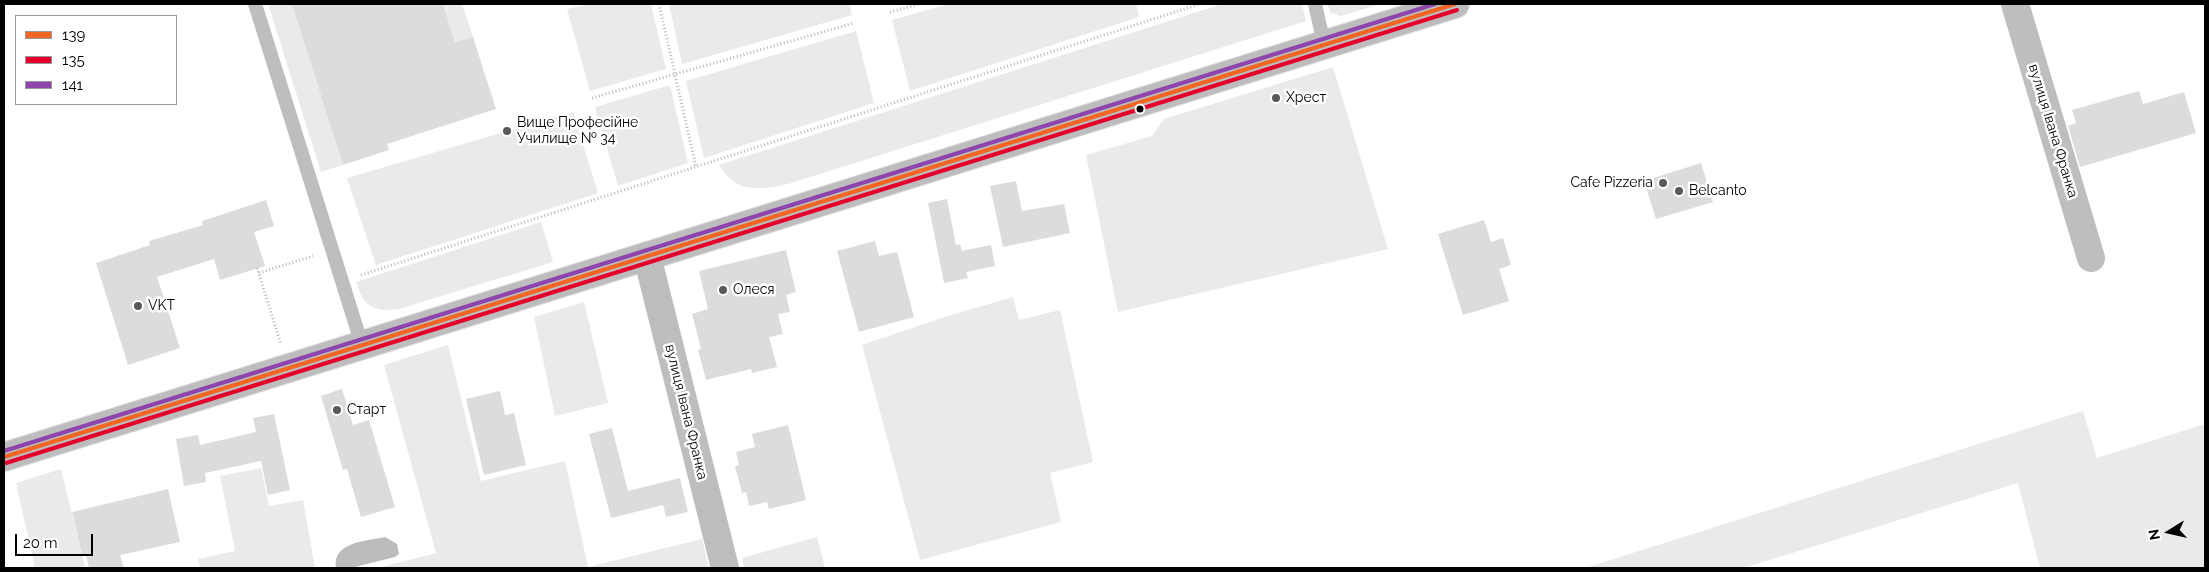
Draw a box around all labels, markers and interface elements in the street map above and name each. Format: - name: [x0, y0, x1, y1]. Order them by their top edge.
- legend: [15, 15, 178, 105]
- text: 139: [62, 26, 85, 44]
- text: 135: [62, 51, 85, 69]
- street label: вулиця Івана Франка: [2025, 62, 2081, 200]
- text: 141: [62, 76, 83, 94]
- place label: Хрест: [1286, 90, 1326, 106]
- marker: Хрест: [1270, 92, 1282, 104]
- unlabelled marker: [1135, 104, 1145, 114]
- place label: Вище Професійне Училище № 34: [517, 115, 638, 148]
- marker: Вище Професійне Училище № 34: [501, 125, 513, 137]
- place label: Cafe Pizzeria: [1570, 175, 1653, 191]
- marker: Cafe Pizzeria: [1657, 177, 1669, 189]
- place label: Belcanto: [1689, 183, 1747, 199]
- marker: Belcanto: [1673, 185, 1685, 197]
- place label: Олеся: [733, 282, 775, 298]
- marker: Олеся: [717, 284, 729, 296]
- place label: VKT: [148, 298, 175, 314]
- marker: VKT: [132, 300, 144, 312]
- street label: вулиця Івана Франка: [661, 343, 711, 481]
- place label: Старт: [347, 402, 386, 418]
- marker: Старт: [331, 404, 343, 416]
- north arrow: [2144, 507, 2194, 557]
- scale bar: [18, 524, 95, 556]
- text: N: [2145, 528, 2163, 541]
- text: 20 m: [23, 534, 58, 552]

